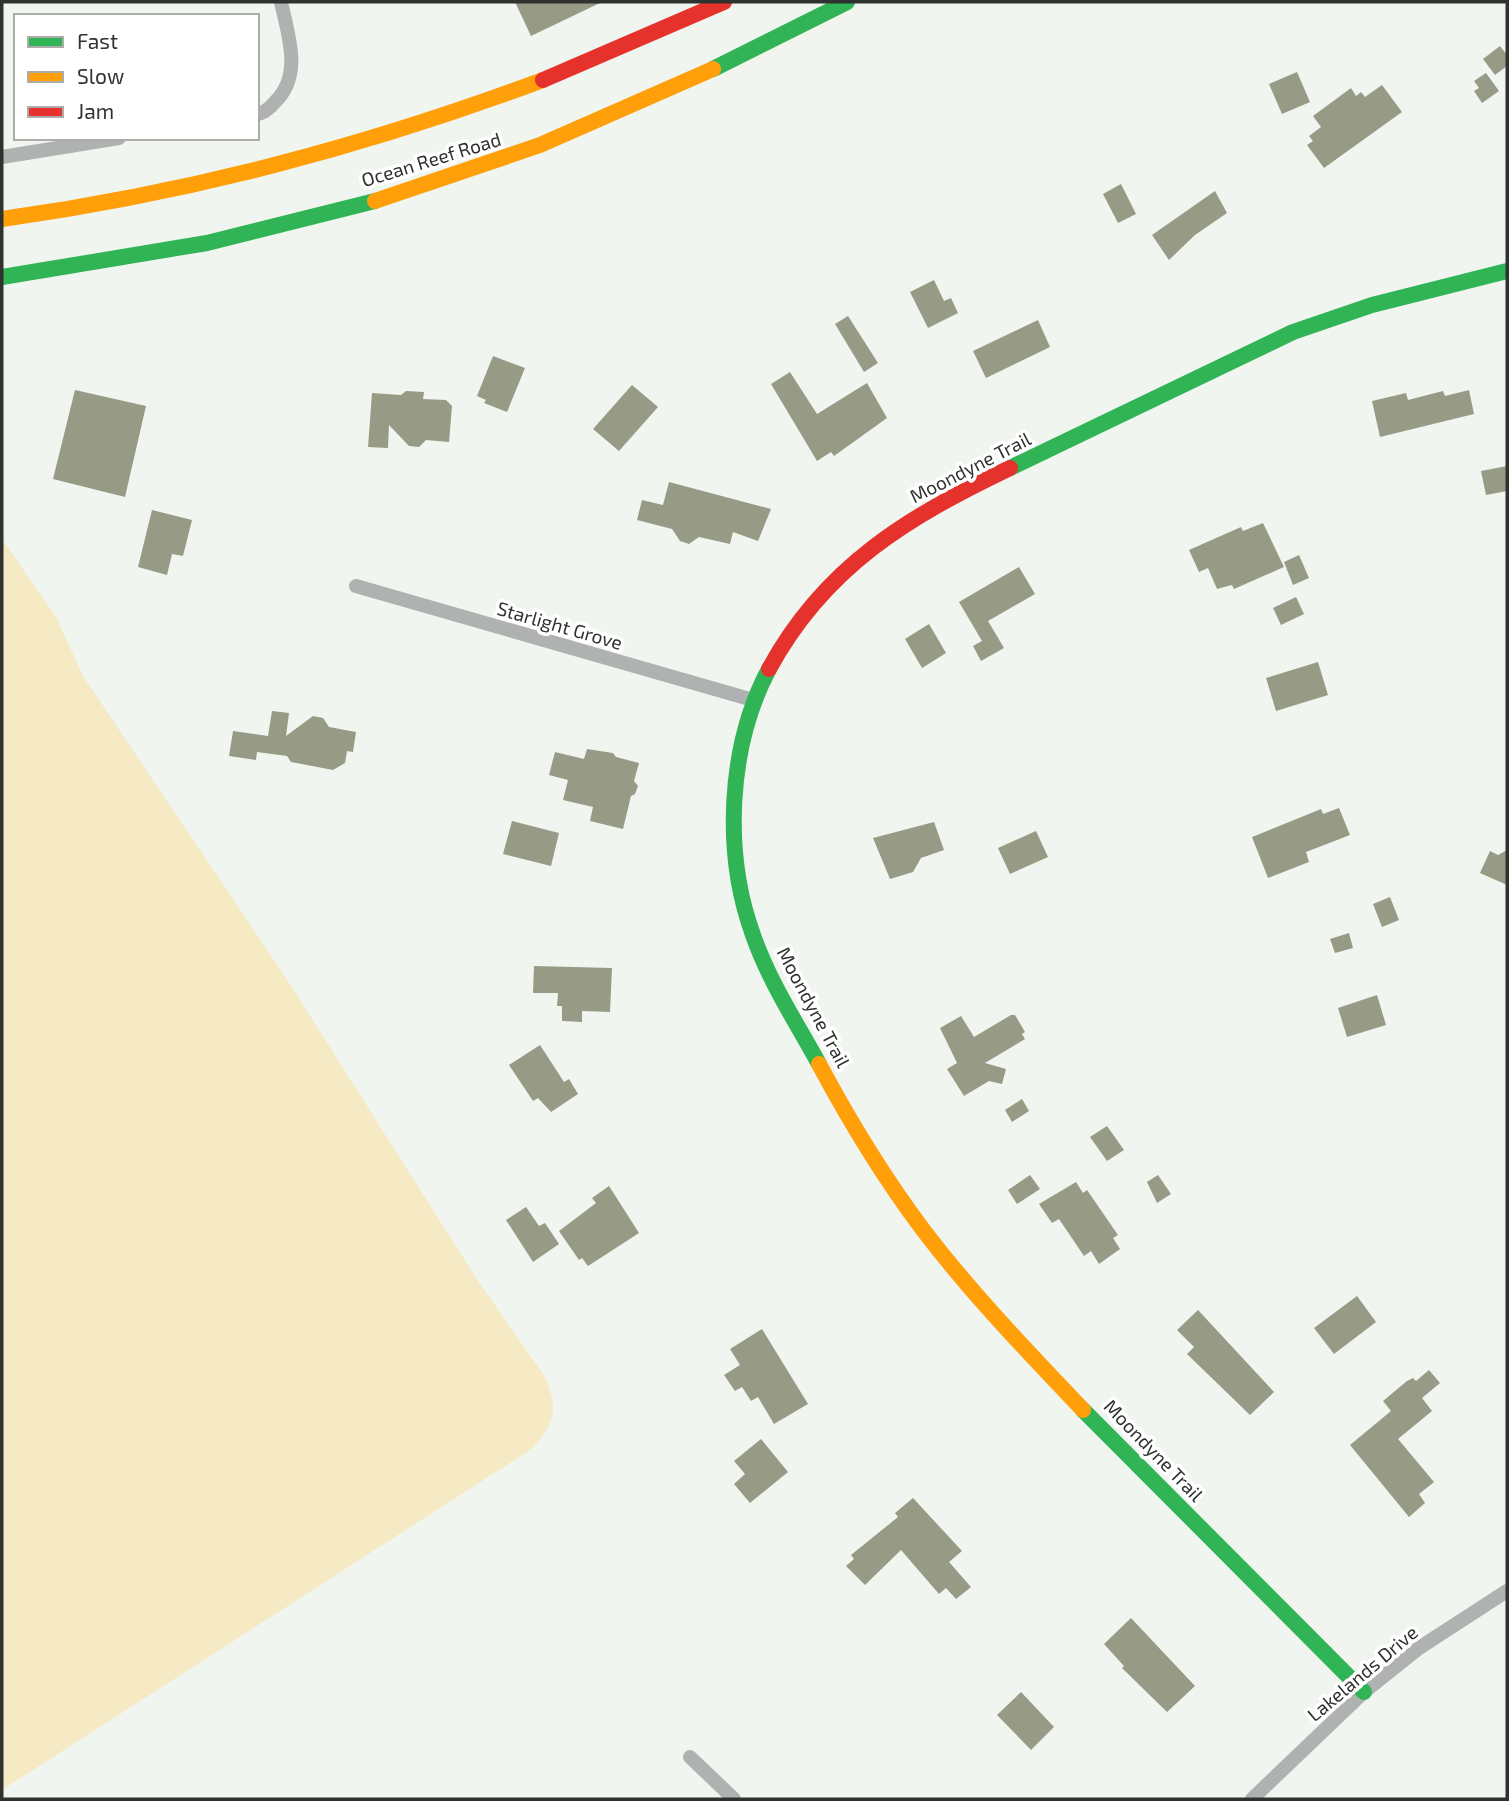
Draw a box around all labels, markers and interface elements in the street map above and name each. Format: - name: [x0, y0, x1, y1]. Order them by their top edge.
- legend: [14, 14, 259, 140]
- text: Fast: [77, 28, 118, 53]
- text: Slow: [77, 63, 124, 88]
- text: Jam: [77, 98, 114, 123]
- street label: Ocean Reef Road: [358, 127, 504, 191]
- street label: Moondyne Trail: [906, 426, 1035, 507]
- street label: Starlight Grove: [495, 596, 625, 654]
- street label: Moondyne Trail: [773, 943, 856, 1071]
- street label: Moondyne Trail: [1100, 1394, 1209, 1506]
- street label: Lakelands Drive: [1302, 1620, 1422, 1726]

